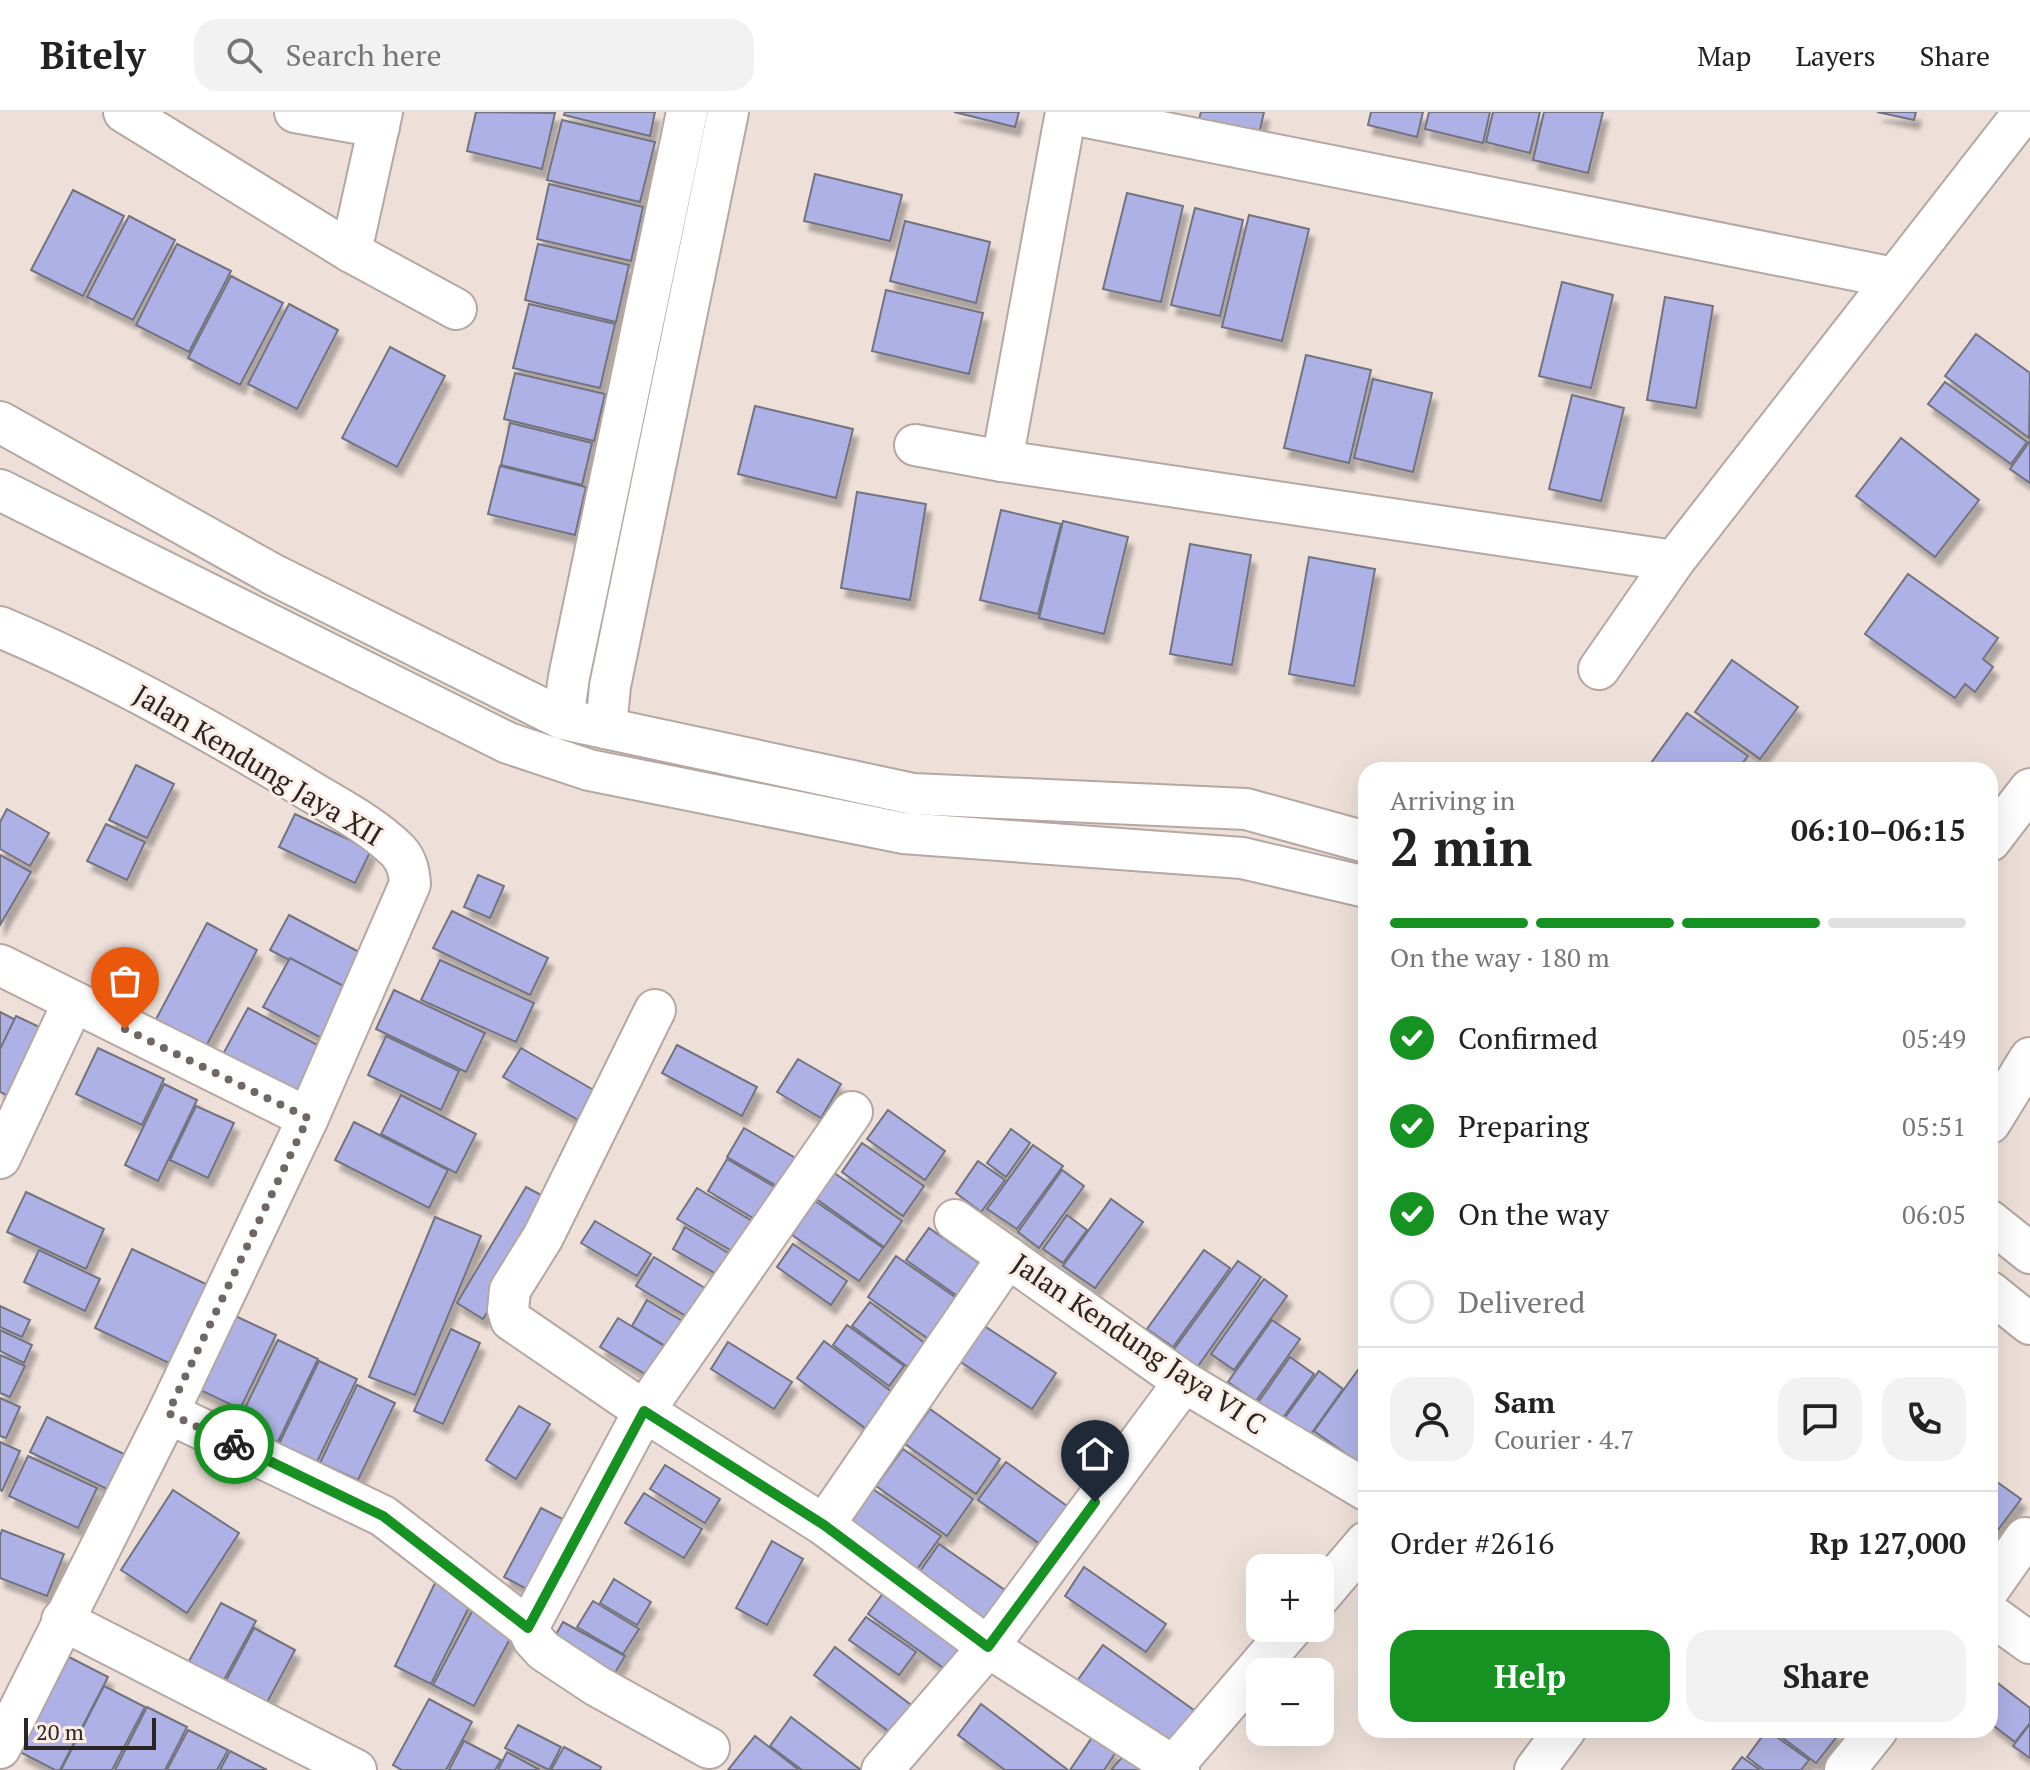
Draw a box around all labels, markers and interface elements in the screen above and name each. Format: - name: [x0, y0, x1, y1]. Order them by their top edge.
- search box: [194, 19, 754, 91]
- text: Bitely: [40, 30, 146, 80]
- icon: search: [222, 33, 266, 77]
- text: Search here: [286, 35, 442, 75]
- text: Map: [1697, 37, 1751, 74]
- text: Layers: [1795, 37, 1876, 74]
- text: Share: [1920, 37, 1990, 74]
- street label: Jalan Kendung Jaya XII: [127, 676, 390, 854]
- text: Arriving in: [1390, 783, 1515, 817]
- text: 06:10–06:15: [1791, 810, 1966, 850]
- text: 2 min: [1390, 812, 1532, 881]
- text: On the way · 180 m: [1390, 940, 1610, 974]
- pin: [91, 947, 159, 1029]
- icon: bag: [103, 959, 147, 1003]
- icon: check: [1390, 1016, 1434, 1060]
- text: Confirmed: [1458, 1018, 1598, 1058]
- text: 05:49: [1902, 1021, 1966, 1055]
- icon: check: [1390, 1104, 1434, 1148]
- text: Preparing: [1458, 1106, 1589, 1146]
- text: 05:51: [1902, 1109, 1966, 1143]
- icon: check: [1390, 1192, 1434, 1236]
- text: On the way: [1458, 1194, 1609, 1234]
- text: 06:05: [1902, 1197, 1966, 1231]
- street label: Jalan Kendung Jaya VI C: [1005, 1245, 1273, 1442]
- text: Delivered: [1458, 1282, 1585, 1322]
- button: person: [1390, 1377, 1474, 1461]
- button: chat: [1778, 1377, 1862, 1461]
- button: phone: [1882, 1377, 1966, 1461]
- text: Sam: [1494, 1382, 1555, 1422]
- courier: [194, 1404, 274, 1484]
- pin: [1061, 1420, 1129, 1502]
- icon: bike: [212, 1422, 256, 1466]
- text: Courier · 4.7: [1494, 1422, 1634, 1456]
- icon: home: [1073, 1432, 1117, 1476]
- text: Order #2616: [1390, 1523, 1554, 1563]
- text: Rp 127,000: [1809, 1523, 1966, 1563]
- map controls: [1246, 1554, 1334, 1746]
- button: +: [1246, 1554, 1334, 1642]
- button: Help: [1390, 1630, 1670, 1722]
- button: Share: [1686, 1630, 1966, 1722]
- button: −: [1246, 1658, 1334, 1746]
- scale bar: [24, 1714, 156, 1750]
- text: 20 m: [36, 1717, 84, 1746]

